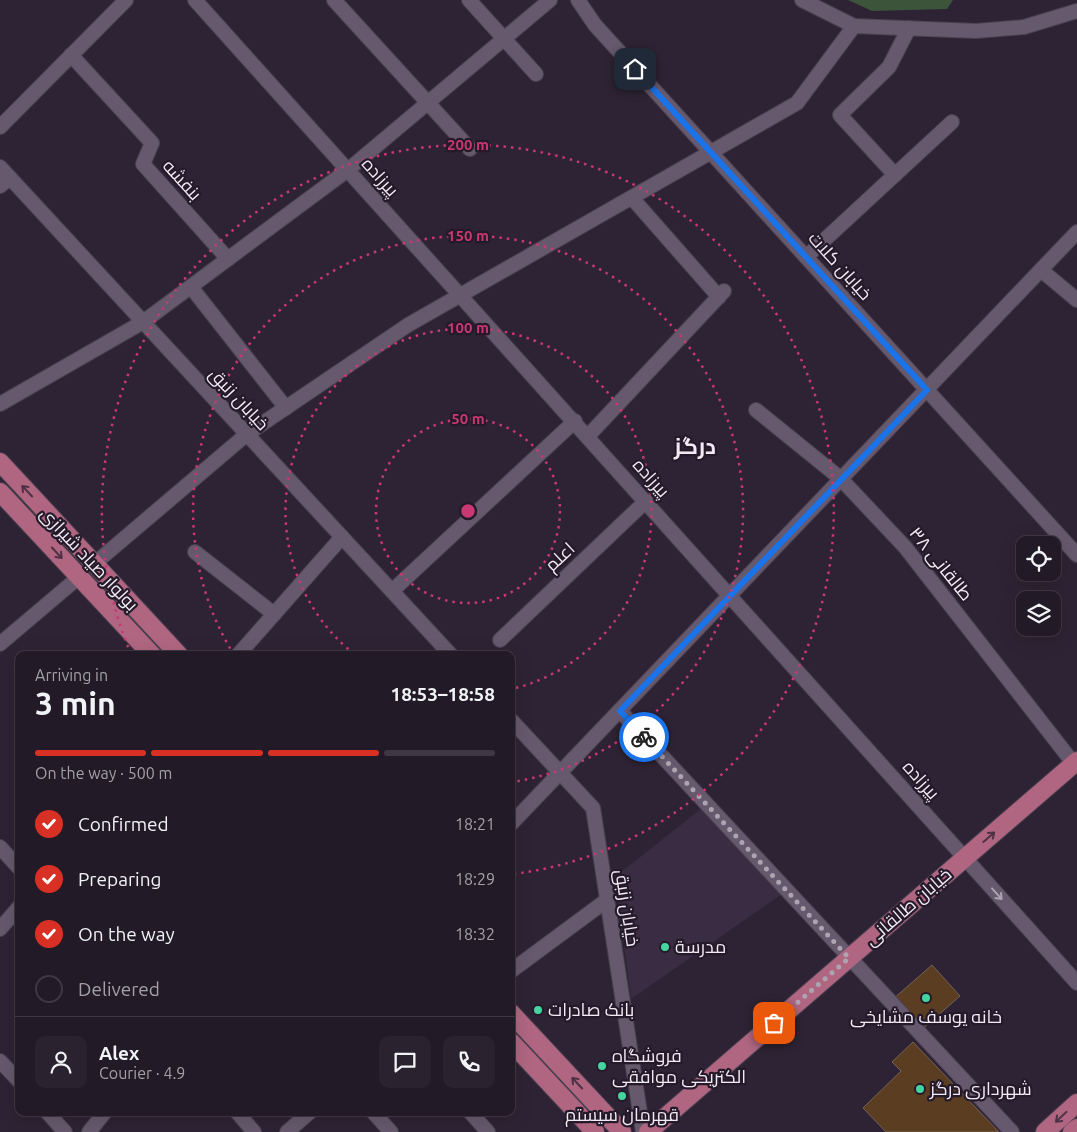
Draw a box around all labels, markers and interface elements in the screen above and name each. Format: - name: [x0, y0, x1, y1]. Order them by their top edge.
- pin: [614, 48, 656, 90]
- icon: home: [621, 55, 649, 83]
- text: 200 m: [447, 136, 489, 153]
- street label: پیرزاده: [356, 153, 403, 202]
- street label: بنفشه: [159, 155, 206, 204]
- text: 150 m: [447, 227, 489, 244]
- street label: خیابان کلات: [804, 227, 876, 305]
- text: 100 m: [447, 319, 489, 336]
- street label: خیابان زنبق: [204, 363, 274, 436]
- text: 50 m: [451, 410, 485, 427]
- district label: درگز: [673, 433, 716, 460]
- street label: پیرزاده: [627, 454, 674, 503]
- one-way arrow: [21, 485, 33, 498]
- centre of rings: [459, 502, 477, 520]
- street label: بولوار صیاد شیرازی: [35, 503, 143, 615]
- street label: طالقانی ۳۸: [905, 523, 977, 605]
- map controls: [1016, 536, 1061, 636]
- button: locate: [1016, 536, 1061, 581]
- street label: اعلم: [540, 538, 580, 577]
- one-way arrow: [51, 547, 63, 560]
- button: layers: [1016, 591, 1061, 636]
- text: Arriving in: [35, 666, 108, 684]
- text: 18:53–18:58: [390, 683, 495, 705]
- text: 3 min: [35, 685, 116, 721]
- courier: [619, 712, 669, 762]
- icon: bike: [630, 723, 658, 751]
- street label: پیرزاده: [897, 756, 944, 805]
- text: On the way · 500 m: [35, 764, 172, 782]
- icon: check: [35, 810, 63, 838]
- text: Confirmed: [78, 813, 169, 835]
- text: 18:21: [455, 815, 495, 833]
- one-way arrow: [982, 832, 995, 843]
- street label: خیابان طالقانی: [860, 863, 956, 951]
- icon: check: [35, 865, 63, 893]
- text: Preparing: [78, 868, 162, 890]
- street label: خیابان زنبق: [609, 868, 644, 948]
- text: 18:29: [455, 870, 495, 888]
- one-way arrow: [992, 887, 1003, 900]
- icon: check: [35, 920, 63, 948]
- text: On the way: [78, 923, 175, 945]
- text: 18:32: [455, 925, 495, 943]
- place label: مدرسة: [675, 936, 726, 958]
- marker: مدرسة: [659, 941, 671, 953]
- text: Delivered: [78, 978, 160, 1000]
- marker: خانه یوسف مشایخی: [920, 992, 932, 1004]
- place label: بانک صادرات: [548, 999, 634, 1021]
- pin: [753, 1002, 795, 1044]
- marker: بانک صادرات: [532, 1004, 544, 1016]
- place label: خانه یوسف مشایخی: [850, 1006, 1002, 1028]
- icon: bag: [760, 1009, 788, 1037]
- button: person: [35, 1036, 87, 1088]
- button: chat: [379, 1036, 431, 1088]
- button: phone: [443, 1036, 495, 1088]
- text: Alex: [99, 1042, 139, 1064]
- place label: فروشگاه الکتریکی موافقی: [612, 1045, 746, 1088]
- marker: فروشگاه الکتریکی موافقی: [596, 1060, 608, 1072]
- text: Courier · 4.9: [99, 1064, 185, 1082]
- one-way arrow: [571, 1077, 583, 1090]
- place label: شهرداری درگز: [929, 1078, 1032, 1100]
- marker: شهرداری درگز: [914, 1083, 926, 1095]
- marker: قهرمان سیستم: [616, 1090, 628, 1102]
- place label: قهرمان سیستم: [565, 1104, 679, 1127]
- one-way arrow: [1055, 1111, 1067, 1123]

